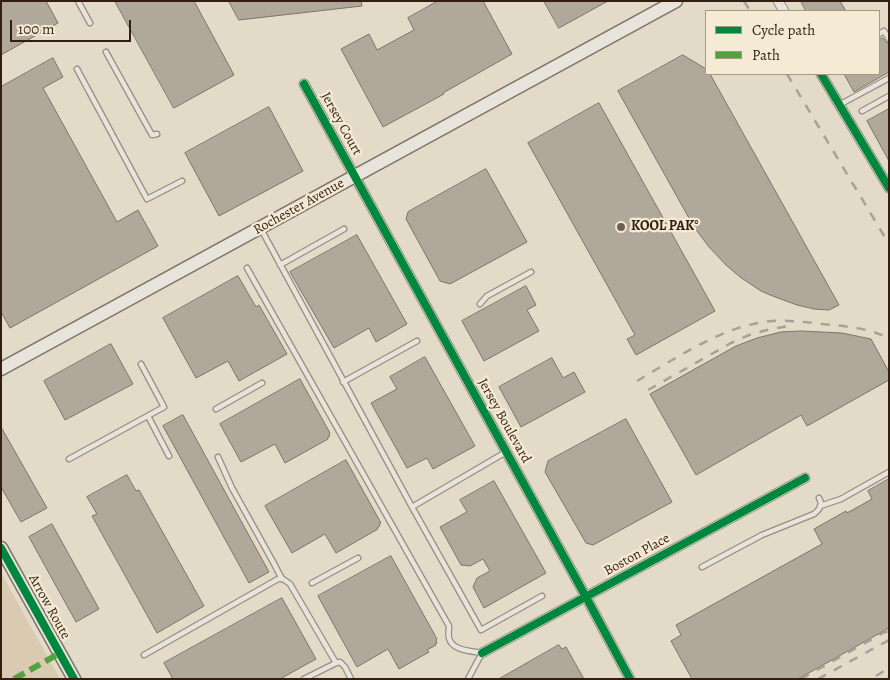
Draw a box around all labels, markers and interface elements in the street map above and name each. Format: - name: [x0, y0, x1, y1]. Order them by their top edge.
- scale bar: [12, 10, 134, 42]
- legend: [705, 10, 880, 75]
- text: 100 m: [18, 19, 55, 39]
- text: Cycle path: [752, 20, 815, 40]
- text: Path: [752, 45, 780, 65]
- street label: Jersey Court: [317, 89, 365, 159]
- street label: Rochester Avenue: [251, 175, 347, 239]
- place label: KOOL PAK°: [631, 219, 698, 235]
- marker: KOOL PAK°: [615, 221, 627, 233]
- street label: Jersey Boulevard: [474, 376, 534, 466]
- street label: Boston Place: [601, 530, 673, 580]
- street label: Arrow Route: [24, 572, 74, 642]

